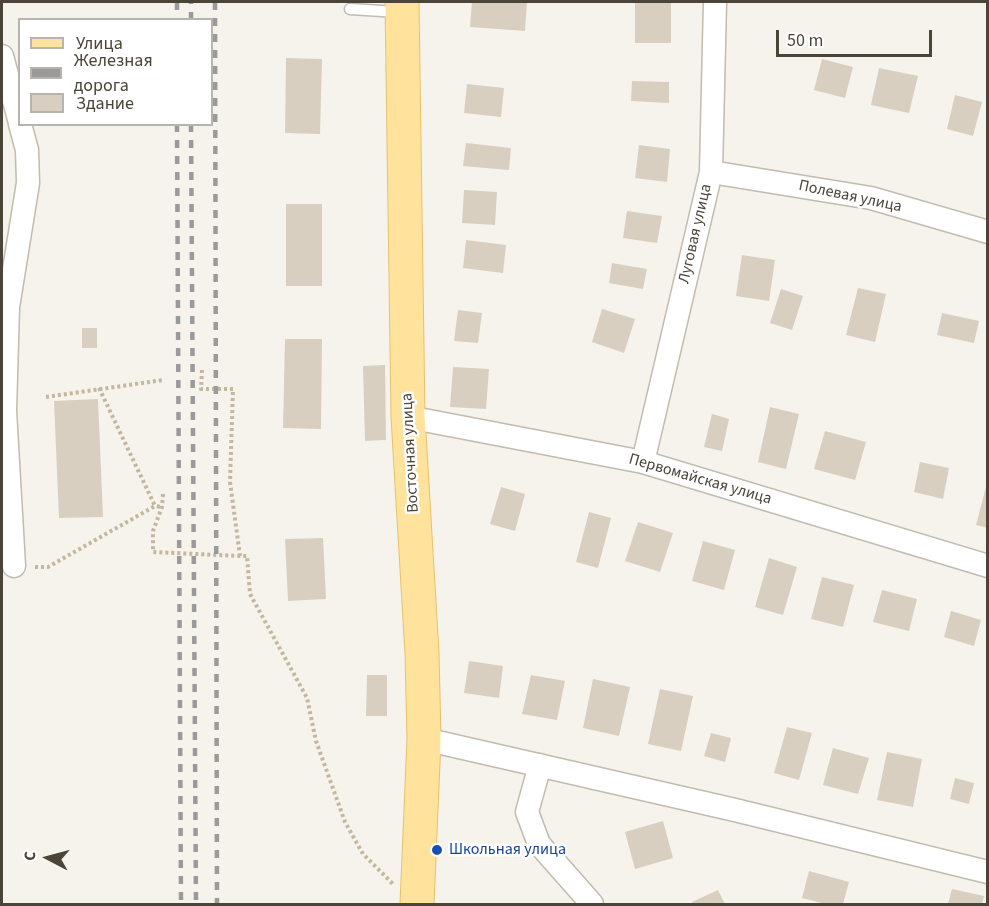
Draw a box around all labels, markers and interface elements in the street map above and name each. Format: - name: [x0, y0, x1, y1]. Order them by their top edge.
- legend: [18, 18, 213, 126]
- scale bar: [779, 18, 935, 56]
- text: 50 m: [787, 28, 823, 53]
- text: Улица: [76, 31, 123, 56]
- text: Железная дорога: [74, 48, 153, 98]
- text: Здание: [76, 91, 134, 116]
- street label: Полевая улица: [797, 177, 903, 217]
- street label: Луговая улица: [675, 182, 717, 286]
- street label: Восточная улица: [398, 393, 424, 513]
- street label: Первомайская улица: [626, 450, 774, 510]
- north arrow: [18, 828, 78, 888]
- place label: Школьная улица: [449, 840, 566, 860]
- marker: Школьная улица: [430, 843, 444, 857]
- text: С: [19, 850, 42, 862]

